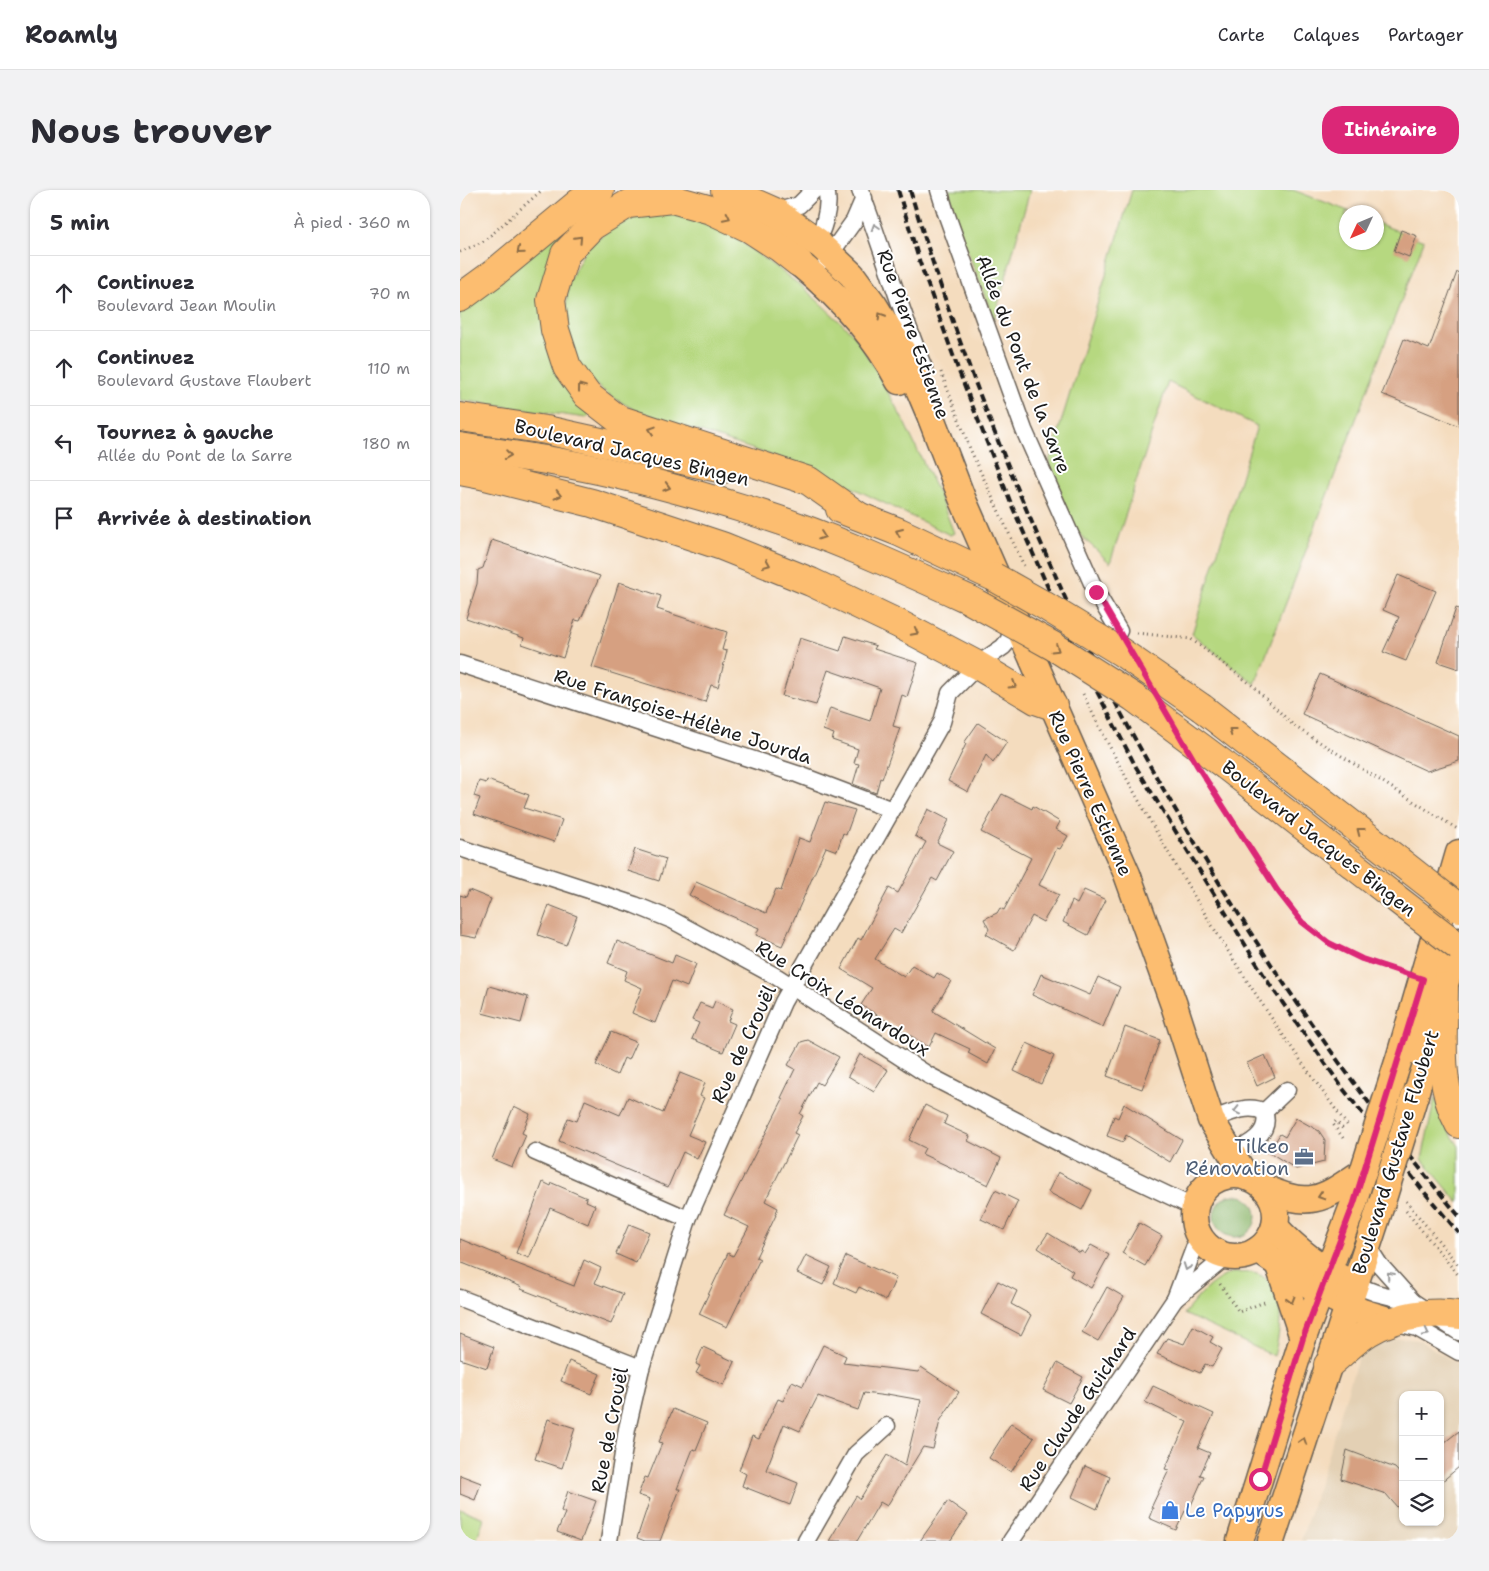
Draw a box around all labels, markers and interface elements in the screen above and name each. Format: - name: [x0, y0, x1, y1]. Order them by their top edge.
- text: Roamly: [25, 19, 118, 51]
- text: Carte: [1218, 23, 1265, 47]
- text: Calques: [1293, 23, 1360, 47]
- text: Partager: [1388, 23, 1464, 47]
- button: Itinéraire: [1322, 106, 1459, 154]
- text: Nous trouver: [30, 107, 272, 154]
- north arrow: [1339, 205, 1384, 250]
- text: 5 min: [50, 209, 110, 237]
- one-way arrow: [721, 211, 730, 221]
- text: À pied · 360 m: [293, 212, 410, 233]
- one-way arrow: [870, 224, 880, 232]
- one-way arrow: [573, 236, 582, 245]
- one-way arrow: [517, 246, 526, 255]
- street label: Rue Pierre Estienne: [871, 246, 956, 422]
- street label: Allée du Pont de la Sarre: [970, 251, 1077, 477]
- text: Continuez: [97, 270, 195, 295]
- icon: ahead: [50, 279, 78, 307]
- text: 70 m: [369, 283, 410, 304]
- text: Boulevard Jean Moulin: [97, 295, 276, 316]
- one-way arrow: [878, 313, 888, 322]
- text: Continuez: [97, 345, 195, 370]
- icon: ahead: [50, 354, 78, 382]
- text: 110 m: [367, 358, 410, 379]
- text: Boulevard Gustave Flaubert: [97, 370, 311, 391]
- one-way arrow: [579, 384, 587, 393]
- street label: Boulevard Jacques Bingen: [512, 413, 752, 492]
- text: Tournez à gauche: [97, 420, 274, 445]
- one-way arrow: [649, 425, 657, 435]
- icon: left: [50, 429, 78, 457]
- text: 180 m: [362, 433, 410, 454]
- text: Allée du Pont de la Sarre: [97, 445, 292, 466]
- one-way arrow: [504, 449, 513, 459]
- one-way arrow: [663, 481, 671, 491]
- one-way arrow: [554, 489, 562, 499]
- icon: arrive: [50, 504, 78, 532]
- text: Arrivée à destination: [97, 506, 311, 531]
- one-way arrow: [895, 528, 904, 539]
- one-way arrow: [817, 530, 826, 540]
- one-way arrow: [762, 558, 771, 569]
- route end: [1085, 581, 1108, 604]
- one-way arrow: [909, 626, 918, 636]
- one-way arrow: [1051, 642, 1060, 652]
- street label: Rue Françoise-Hélène Jourda: [551, 663, 815, 770]
- one-way arrow: [1008, 679, 1017, 689]
- street label: Rue Pierre Estienne: [1043, 706, 1138, 880]
- one-way arrow: [1229, 729, 1238, 737]
- street label: Boulevard Jacques Bingen: [1216, 755, 1421, 922]
- one-way arrow: [1357, 828, 1366, 836]
- street label: Rue Croix Léonardoux: [751, 935, 934, 1062]
- street label: Rue de Crouël: [705, 981, 782, 1107]
- street label: Boulevard Gustave Flaubert: [1346, 1027, 1445, 1278]
- one-way arrow: [1233, 1105, 1242, 1116]
- place label: Tilkeo Rénovation: [1185, 1134, 1289, 1181]
- office icon: Tilkeo Rénovation: [1293, 1146, 1315, 1168]
- one-way arrow: [1318, 1191, 1326, 1201]
- one-way arrow: [1183, 1262, 1193, 1270]
- one-way arrow: [1387, 1272, 1396, 1281]
- one-way arrow: [1286, 1296, 1296, 1304]
- street label: Rue Claude Guichard: [1013, 1322, 1142, 1496]
- one-way arrow: [1421, 1327, 1430, 1337]
- street label: Rue de Crouël: [585, 1365, 634, 1495]
- map controls: [1399, 1391, 1444, 1526]
- button: +: [1399, 1391, 1444, 1436]
- button: −: [1399, 1436, 1444, 1481]
- one-way arrow: [1297, 1437, 1307, 1445]
- route start: [1249, 1468, 1272, 1491]
- button: layers: [1399, 1481, 1444, 1526]
- place label: Le Papyrus: [1185, 1498, 1284, 1523]
- shop icon: Le Papyrus: [1159, 1499, 1181, 1521]

